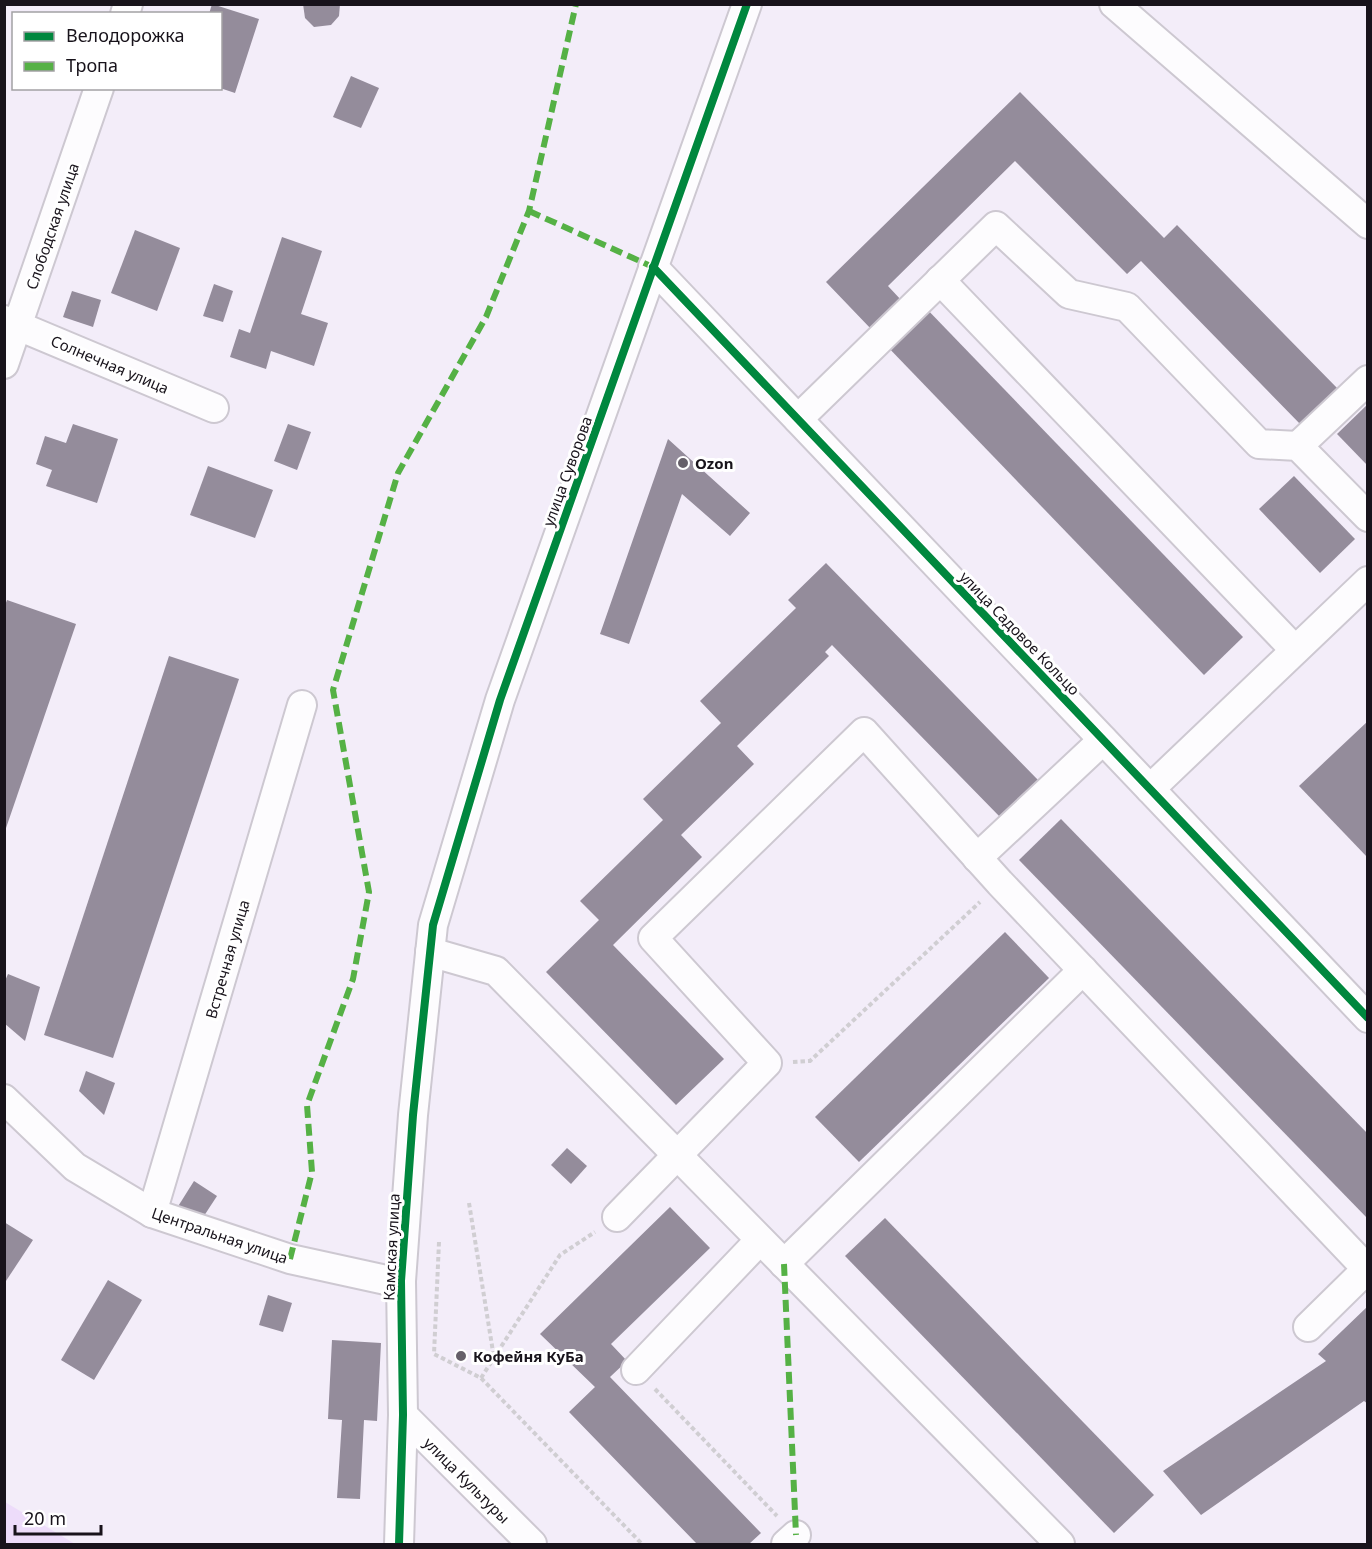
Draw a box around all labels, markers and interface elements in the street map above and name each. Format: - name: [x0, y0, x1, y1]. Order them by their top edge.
- legend: [12, 12, 222, 90]
- text: Велодорожка: [66, 23, 184, 47]
- text: Тропа: [66, 53, 118, 77]
- street label: Слободская улица: [21, 160, 83, 292]
- street label: Солнечная улица: [48, 330, 172, 398]
- street label: улица Суворова: [538, 413, 596, 529]
- place label: Ozon: [695, 453, 733, 473]
- marker: Ozon: [676, 456, 690, 470]
- street label: улица Садовое Кольцо: [956, 567, 1085, 699]
- street label: Встречная улица: [200, 897, 254, 1021]
- street label: Камская улица: [378, 1193, 404, 1301]
- street label: Центральная улица: [149, 1202, 291, 1268]
- place label: Кофейня КуБа: [473, 1346, 584, 1366]
- marker: Кофейня КуБа: [454, 1349, 468, 1363]
- street label: улица Культуры: [420, 1433, 514, 1527]
- scale bar: [15, 1498, 100, 1536]
- text: 20 m: [24, 1506, 66, 1530]

